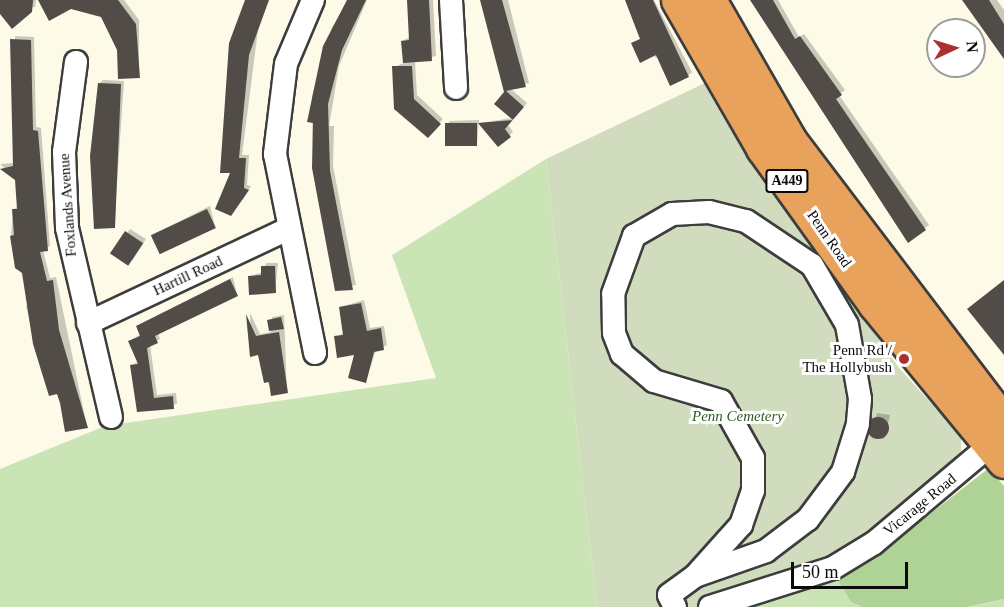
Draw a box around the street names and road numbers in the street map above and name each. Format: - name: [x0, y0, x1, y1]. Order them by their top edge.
- street label: Foxlands Avenue: [55, 152, 81, 258]
- road number: A449: [764, 170, 810, 192]
- street label: Penn Road: [803, 207, 855, 271]
- street label: Hartill Road: [150, 252, 226, 300]
- street label: Vicarage Road: [880, 470, 960, 540]

